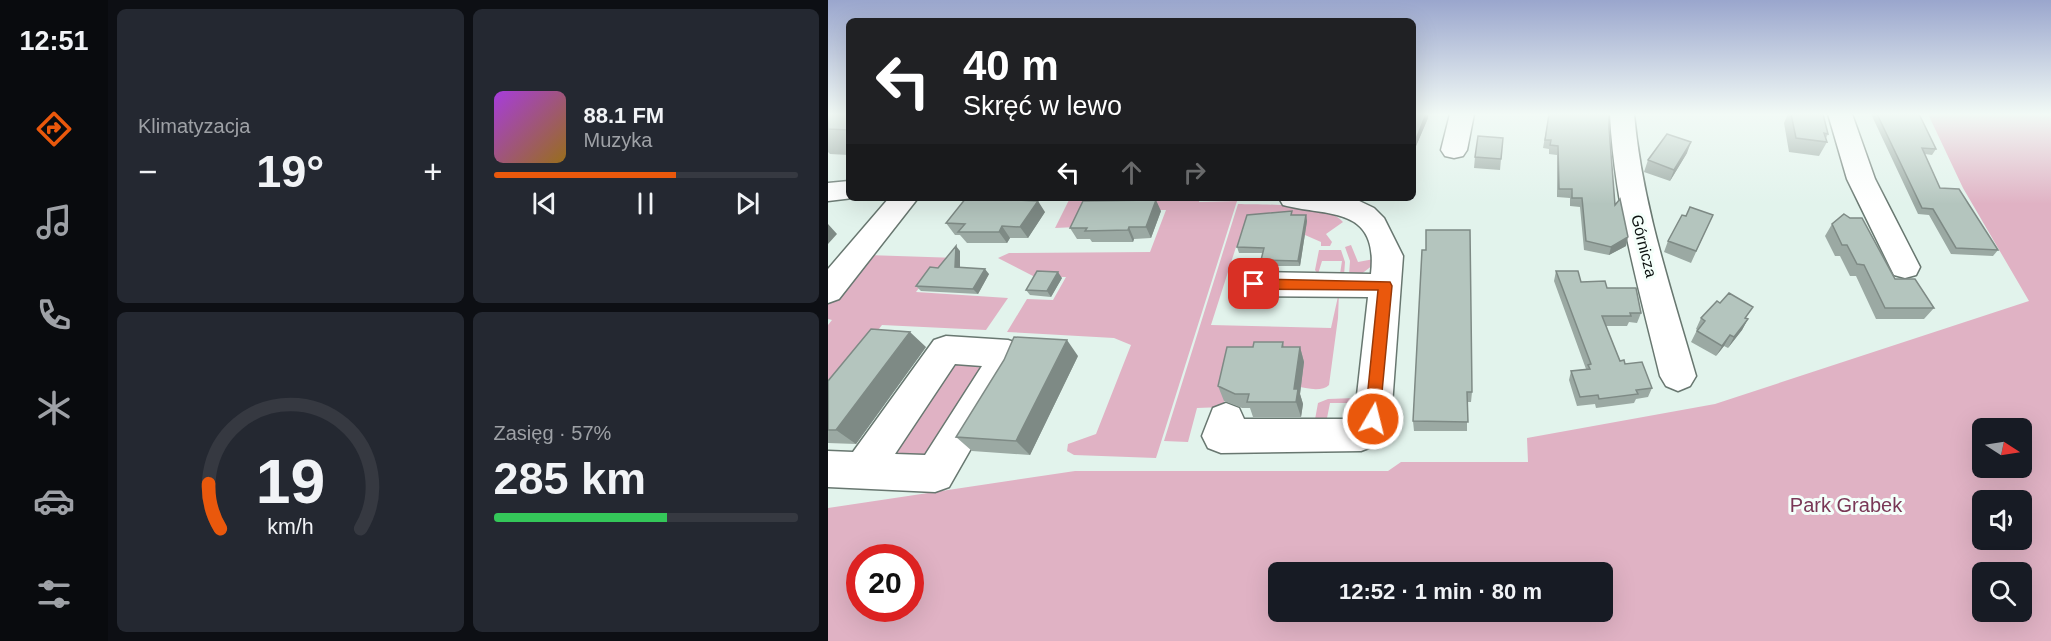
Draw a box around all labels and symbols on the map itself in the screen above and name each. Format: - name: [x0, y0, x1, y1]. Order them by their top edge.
- street label: Górnicza: [1628, 213, 1660, 279]
- pin: [1228, 258, 1279, 309]
- position arrow: [1341, 387, 1405, 451]
- north arrow: [1972, 418, 2032, 478]
- park label: Park Grabek: [1790, 494, 1903, 516]
- speed limit sign: 20: [846, 544, 924, 622]

